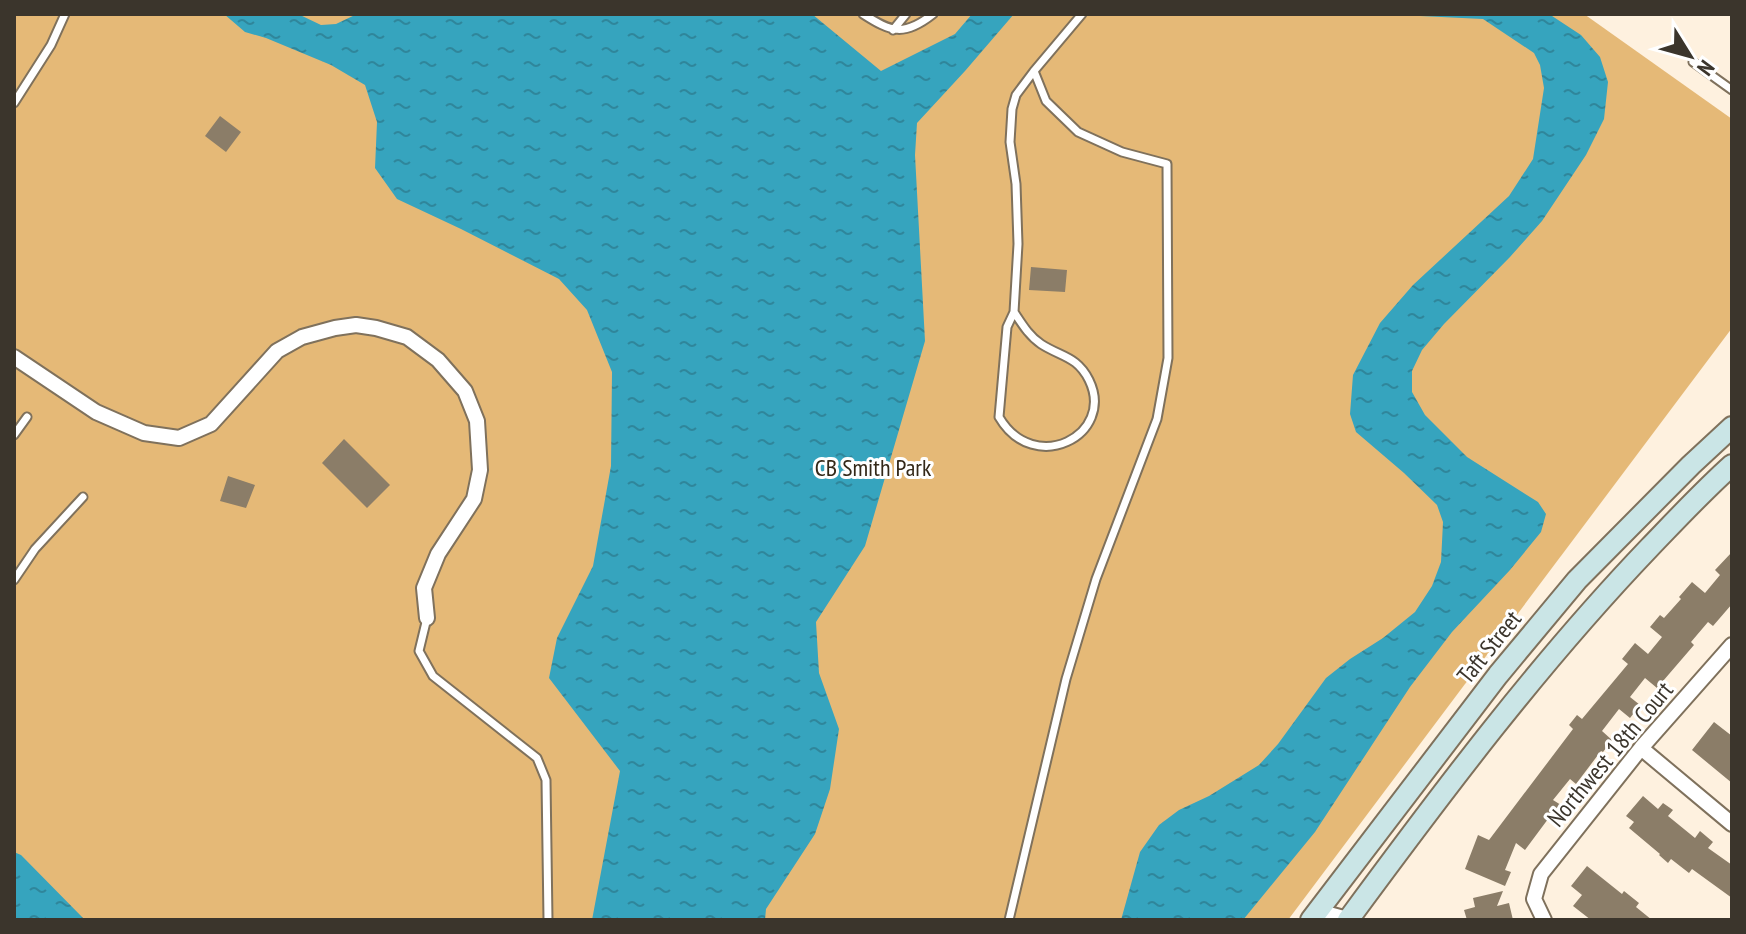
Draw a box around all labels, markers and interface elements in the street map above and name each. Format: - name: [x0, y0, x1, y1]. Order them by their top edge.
- north arrow: [1650, 16, 1730, 96]
- text: N: [1691, 55, 1721, 81]
- park label: CB Smith Park: [815, 452, 932, 483]
- street label: Taft Street: [1450, 604, 1528, 690]
- street label: Northwest 18th Court: [1540, 675, 1680, 833]

